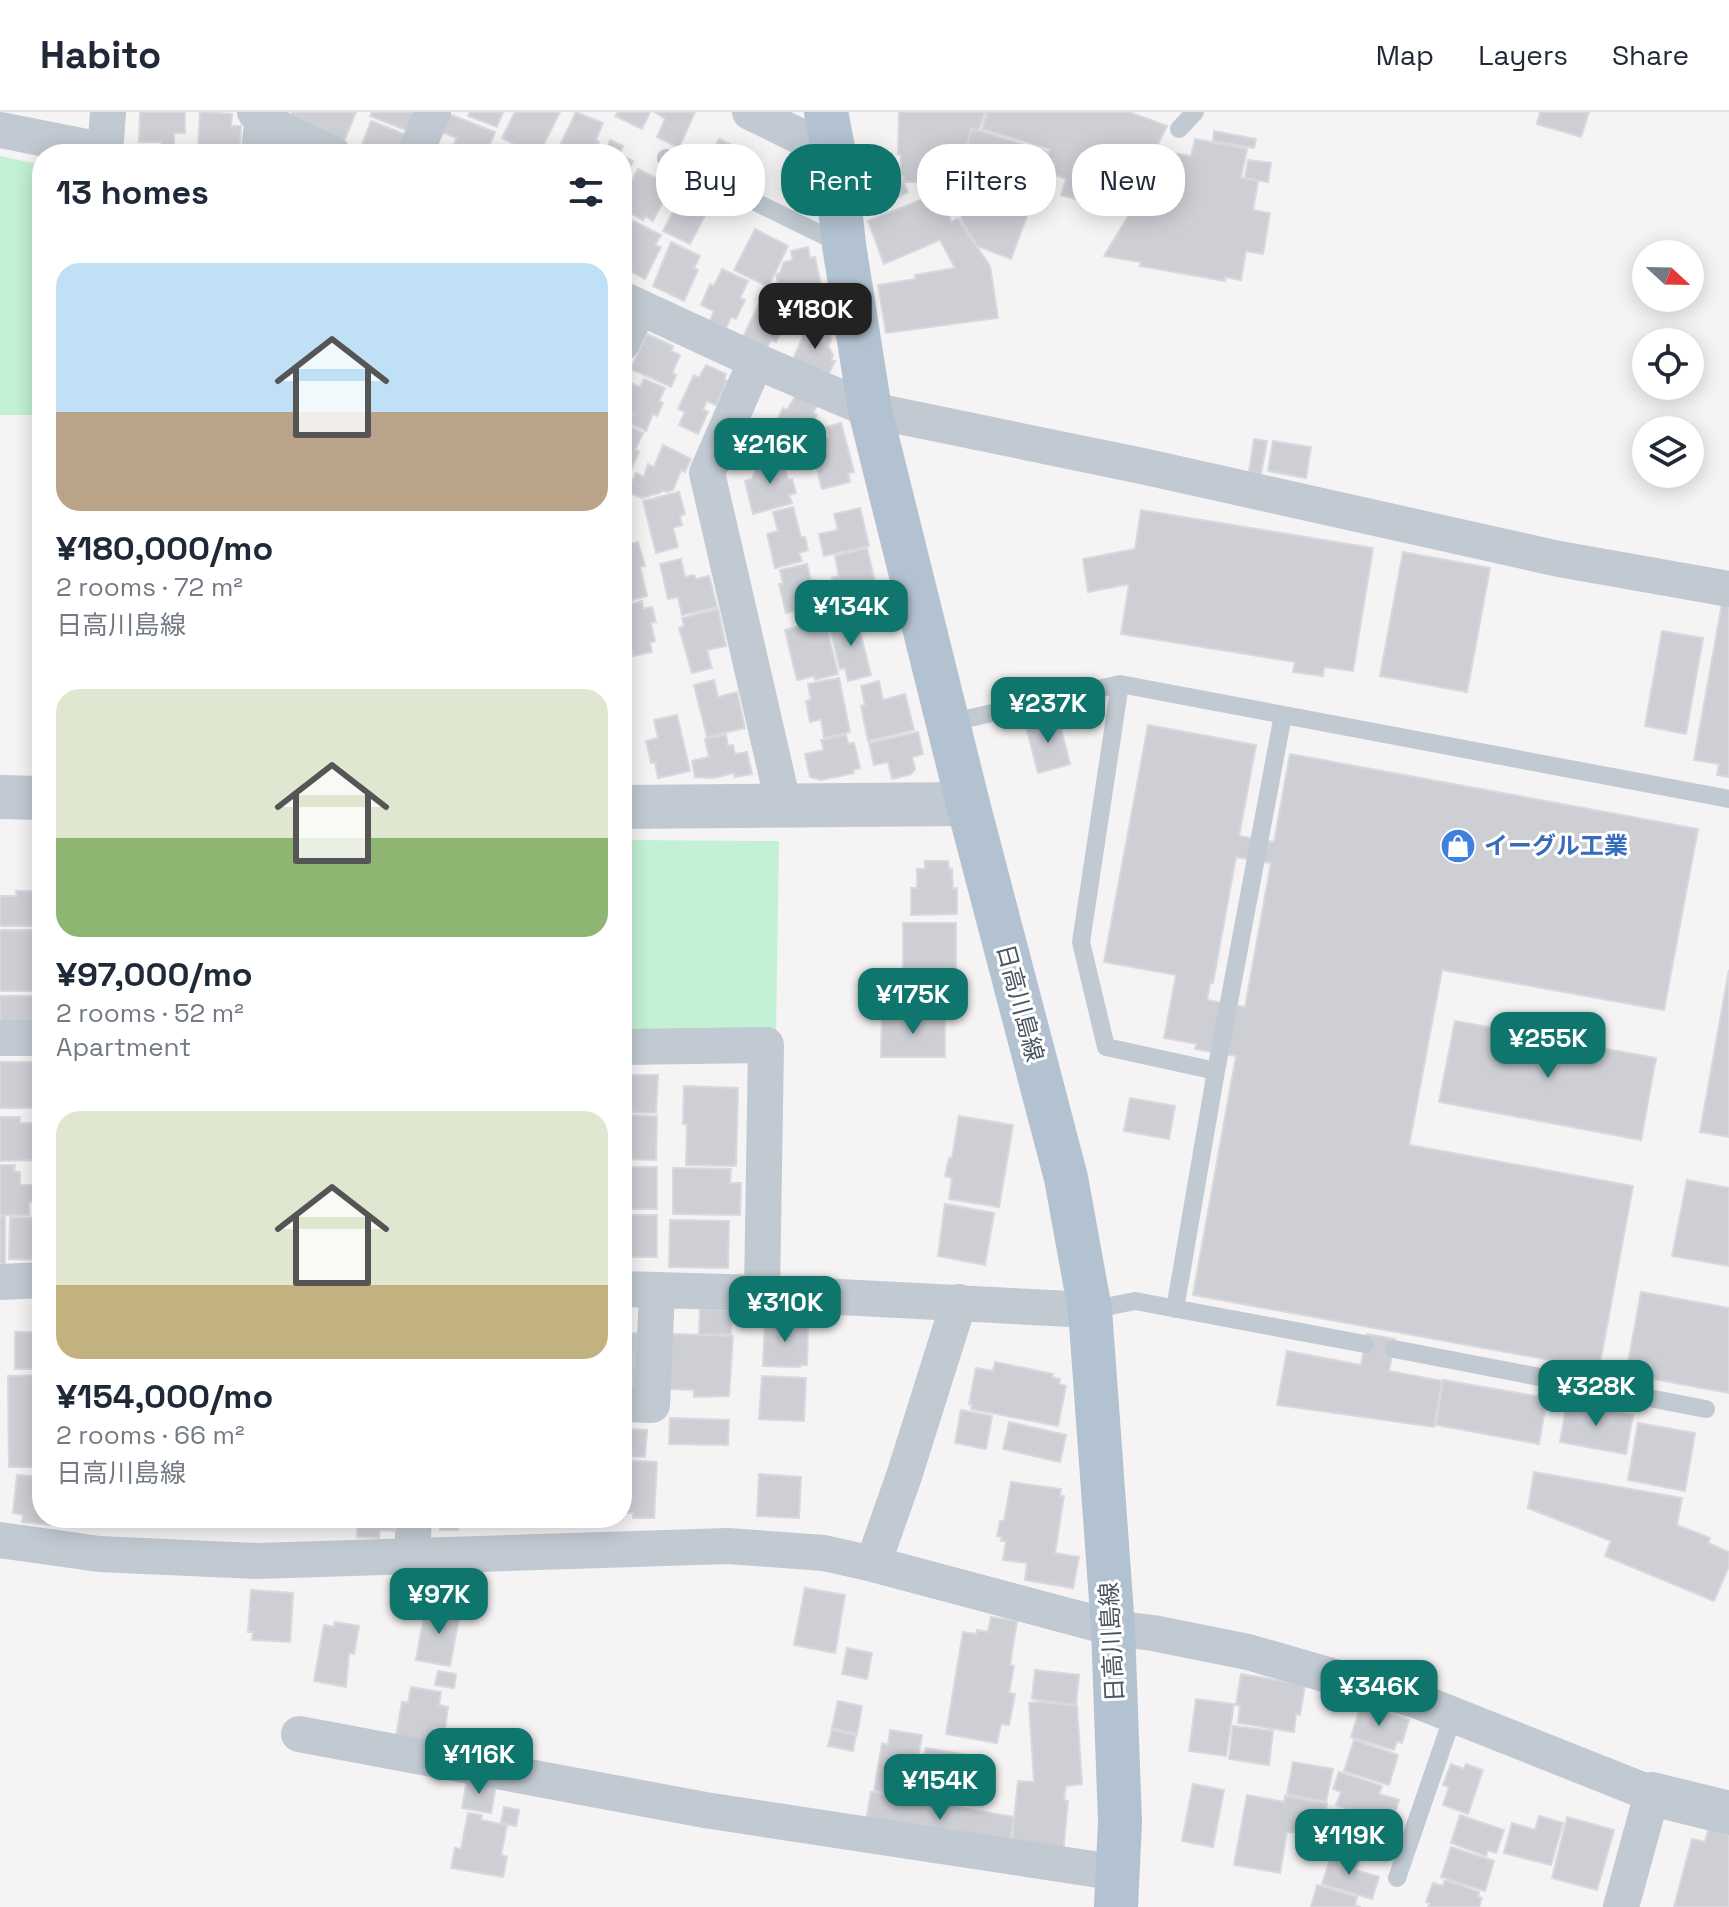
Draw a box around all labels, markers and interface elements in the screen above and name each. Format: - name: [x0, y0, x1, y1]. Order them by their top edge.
- text: Habito: [40, 31, 161, 79]
- text: Map: [1376, 37, 1434, 73]
- text: Layers: [1478, 37, 1568, 73]
- text: Share: [1612, 37, 1689, 73]
- chip: Buy: [656, 144, 765, 216]
- chip: Rent: [781, 144, 901, 216]
- chip: Filters: [917, 144, 1056, 216]
- chip: New: [1072, 144, 1185, 216]
- icon: filters: [564, 170, 608, 214]
- text: 13 homes: [56, 171, 209, 214]
- north arrow: [1632, 240, 1704, 312]
- map controls: [1632, 240, 1704, 488]
- pin: ¥180K: [759, 283, 871, 351]
- text: ¥180K: [777, 292, 853, 326]
- icon: home: [260, 315, 404, 459]
- button: locate: [1632, 328, 1704, 400]
- button: layers: [1632, 416, 1704, 488]
- pin: ¥216K: [714, 418, 826, 486]
- text: ¥216K: [732, 427, 808, 461]
- text: ¥180,000/mo: [56, 527, 273, 570]
- text: 2 rooms · 72 m²: [56, 570, 243, 604]
- pin: ¥134K: [795, 580, 907, 648]
- text: ¥134K: [813, 589, 889, 623]
- text: 日高川島線: [56, 608, 186, 642]
- pin: ¥237K: [992, 677, 1104, 745]
- text: ¥237K: [1009, 686, 1087, 720]
- icon: home: [260, 741, 404, 885]
- shop icon: イーグル工業: [1439, 827, 1477, 865]
- place label: イーグル工業: [1484, 830, 1628, 861]
- street label: 日高川島線: [990, 941, 1051, 1065]
- text: ¥97,000/mo: [56, 953, 253, 996]
- pin: ¥175K: [857, 968, 969, 1036]
- text: ¥175K: [876, 977, 950, 1011]
- text: 2 rooms · 52 m²: [56, 996, 244, 1030]
- pin: ¥255K: [1492, 1012, 1604, 1080]
- text: ¥255K: [1508, 1021, 1588, 1055]
- text: Apartment: [56, 1030, 191, 1064]
- icon: home: [260, 1163, 404, 1307]
- pin: ¥310K: [729, 1276, 841, 1344]
- text: ¥310K: [747, 1285, 823, 1319]
- pin: ¥328K: [1540, 1360, 1652, 1428]
- text: ¥328K: [1556, 1369, 1636, 1403]
- text: ¥154,000/mo: [56, 1375, 273, 1418]
- text: 2 rooms · 66 m²: [56, 1418, 245, 1452]
- text: 日高川島線: [56, 1456, 186, 1490]
- pin: ¥97K: [392, 1568, 486, 1636]
- text: ¥97K: [408, 1577, 470, 1611]
- street label: 日高川島線: [1093, 1581, 1130, 1703]
- pin: ¥346K: [1323, 1660, 1435, 1728]
- text: ¥346K: [1339, 1669, 1419, 1703]
- pin: ¥116K: [423, 1728, 535, 1796]
- text: ¥116K: [443, 1737, 515, 1771]
- pin: ¥154K: [884, 1754, 996, 1822]
- text: ¥154K: [902, 1763, 978, 1797]
- pin: ¥119K: [1293, 1809, 1405, 1877]
- text: ¥119K: [1313, 1818, 1385, 1852]

